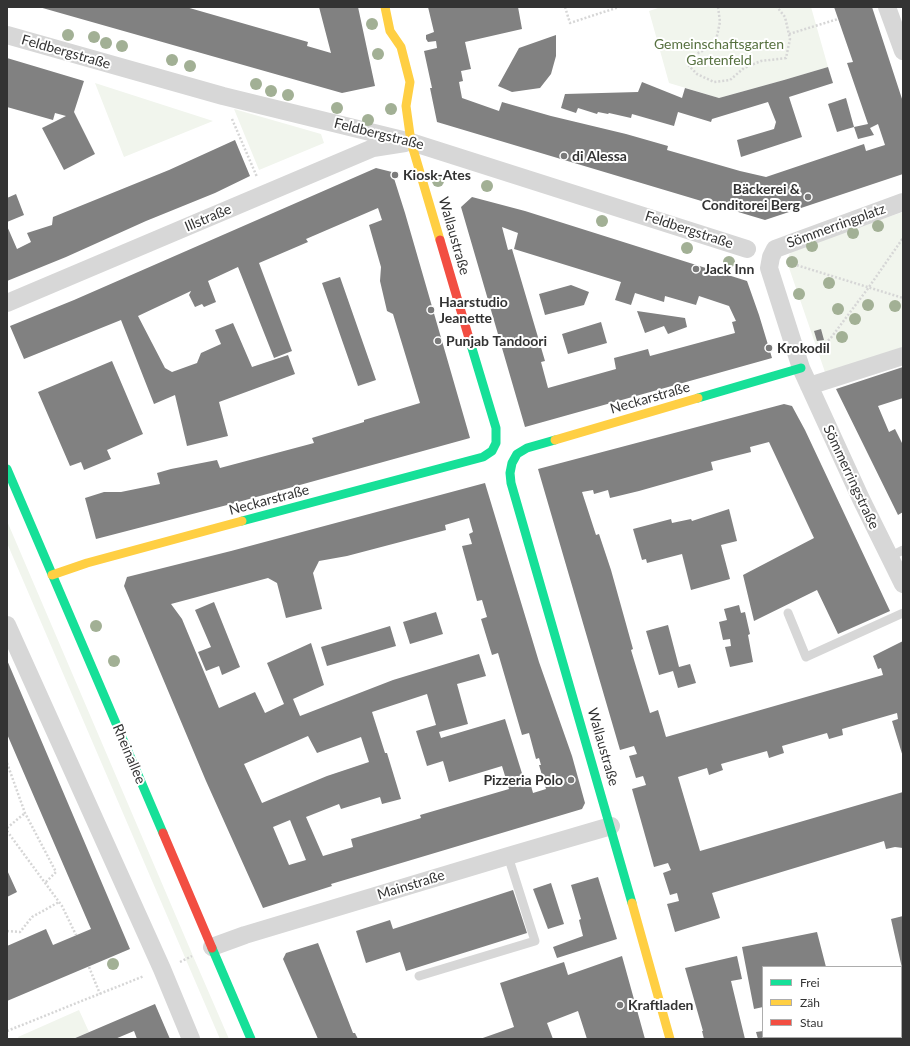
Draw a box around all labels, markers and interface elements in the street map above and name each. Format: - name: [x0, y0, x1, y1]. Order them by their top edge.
- street label: Feldbergstraße: [20, 31, 112, 73]
- park label: Gemeinschaftsgarten Gartenfeld: [654, 36, 784, 68]
- street label: Feldbergstraße: [332, 115, 426, 153]
- place label: di Alessa: [572, 148, 627, 164]
- marker: di Alessa: [559, 151, 569, 161]
- place label: Kiosk-Ates: [403, 167, 471, 183]
- marker: Kiosk-Ates: [390, 170, 400, 180]
- place label: Bäckerei & Conditorei Berg: [702, 181, 800, 214]
- marker: Bäckerei & Conditorei Berg: [803, 192, 813, 202]
- street label: Wallaustraße: [435, 195, 473, 277]
- street label: Sömmerringplatz: [784, 200, 888, 252]
- street label: Illstraße: [182, 201, 234, 235]
- street label: Feldbergstraße: [643, 208, 735, 252]
- place label: Jack Inn: [704, 261, 754, 277]
- marker: Jack Inn: [691, 264, 701, 274]
- place label: Haarstudio Jeanette: [439, 294, 508, 326]
- marker: Haarstudio Jeanette: [426, 305, 436, 315]
- place label: Punjab Tandoori: [446, 333, 547, 349]
- marker: Punjab Tandoori: [433, 336, 443, 346]
- place label: Krokodil: [777, 340, 830, 356]
- marker: Krokodil: [764, 343, 774, 353]
- street label: Neckarstraße: [608, 379, 692, 417]
- street label: Sömmerringstraße: [819, 422, 883, 532]
- street label: Neckarstraße: [227, 481, 311, 519]
- street label: Wallaustraße: [584, 706, 622, 788]
- street label: Rheinallee: [109, 722, 149, 786]
- place label: Pizzeria Polo: [483, 772, 563, 788]
- marker: Pizzeria Polo: [566, 775, 576, 785]
- street label: Mainstraße: [375, 867, 447, 903]
- legend: [762, 966, 902, 1038]
- text: Frei: [800, 975, 820, 990]
- text: Zäh: [800, 995, 820, 1010]
- place label: Kraftladen: [628, 997, 694, 1013]
- marker: Kraftladen: [615, 1000, 625, 1010]
- text: Stau: [800, 1015, 823, 1030]

